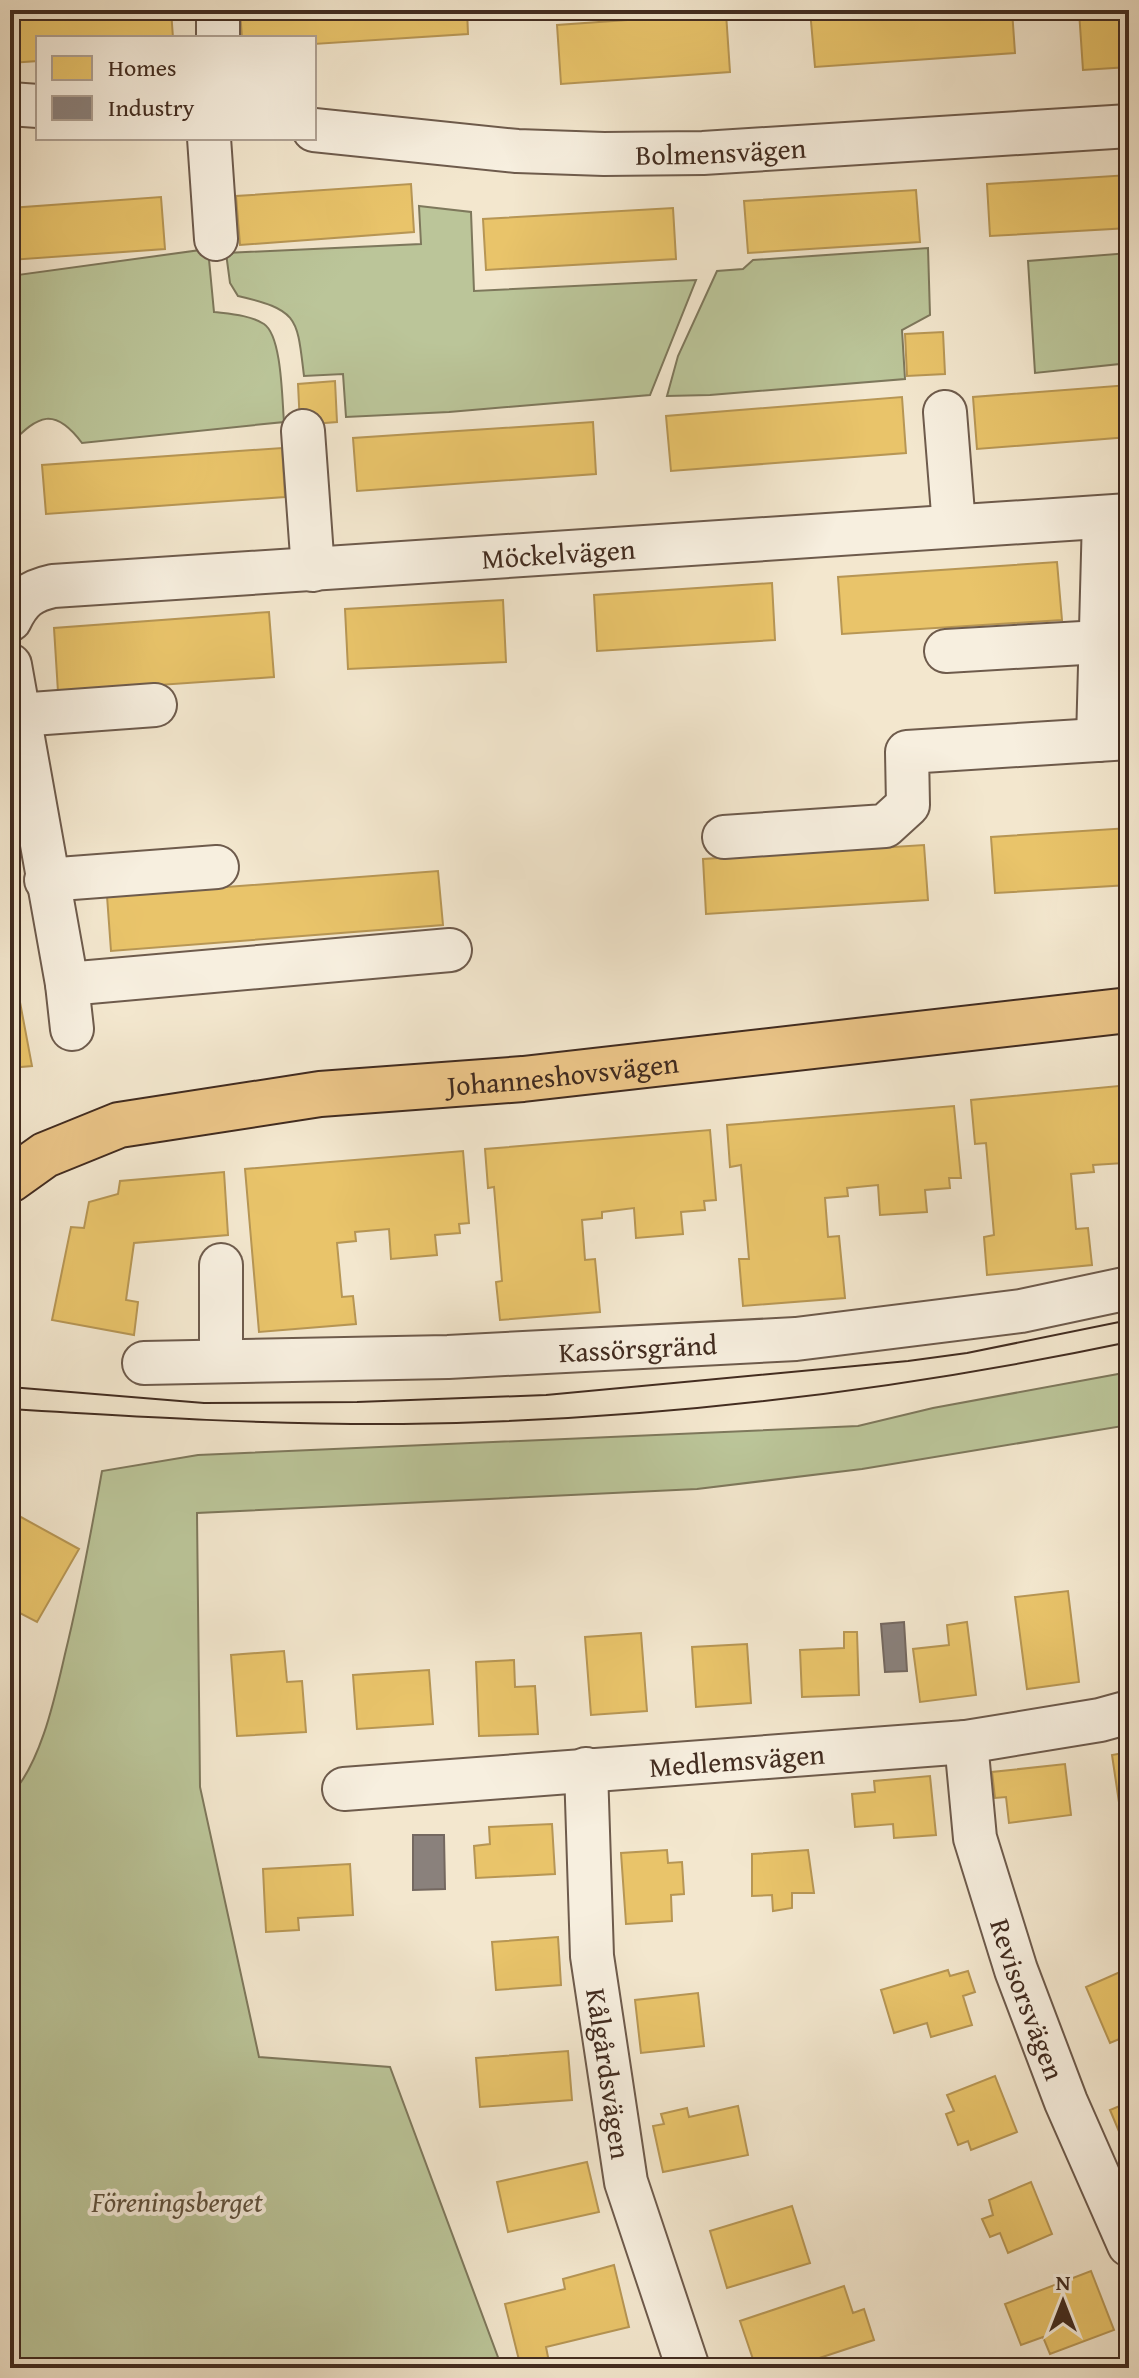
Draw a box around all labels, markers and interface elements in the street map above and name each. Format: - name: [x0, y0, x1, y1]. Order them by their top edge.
- legend: [36, 36, 316, 140]
- text: Homes: [108, 50, 177, 85]
- text: Industry: [108, 90, 195, 125]
- street label: Bolmensvägen: [635, 126, 808, 174]
- street label: Möckelvägen: [480, 527, 637, 578]
- street label: Johanneshovsvägen: [443, 1041, 681, 1105]
- street label: Kassörsgränd: [558, 1323, 718, 1372]
- street label: Medlemsvägen: [648, 1732, 826, 1786]
- street label: Revisorsvägen: [981, 1913, 1076, 2086]
- street label: Kålgårdsvägen: [577, 1985, 643, 2162]
- park label: Föreningsberget: [90, 2181, 264, 2222]
- north arrow: [1023, 2262, 1103, 2342]
- text: N: [1056, 2266, 1071, 2298]

